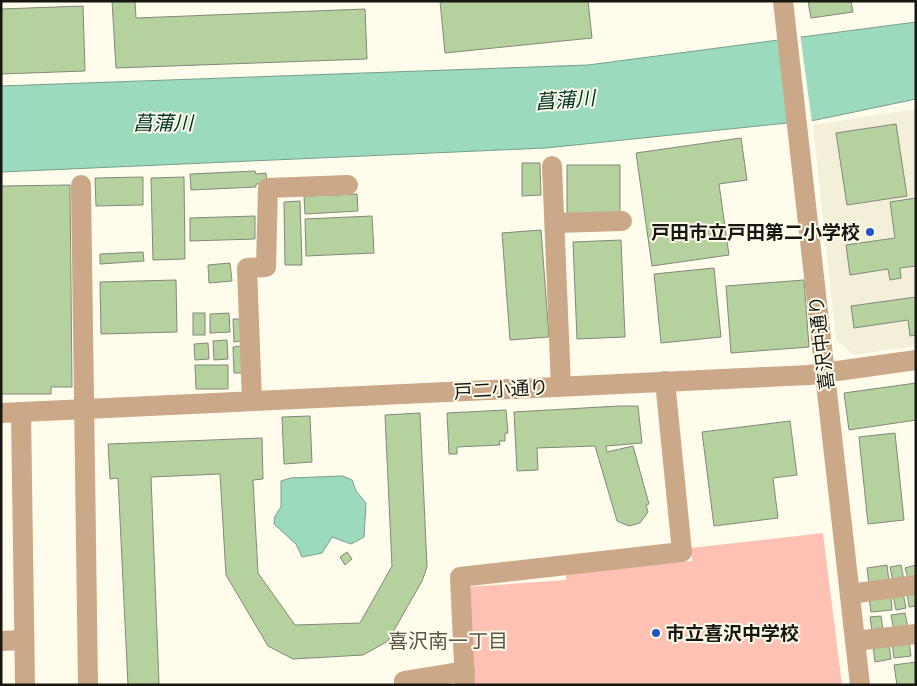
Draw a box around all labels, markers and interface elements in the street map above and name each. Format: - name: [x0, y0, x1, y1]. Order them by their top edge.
- water label: 菖蒲川: [534, 82, 598, 117]
- water label: 菖蒲川: [133, 107, 195, 138]
- place label: 戸田市立戸田第二小学校: [651, 217, 860, 246]
- marker: 戸田市立戸田第二小学校: [864, 226, 876, 238]
- street label: 喜沢中通り: [800, 294, 841, 392]
- street label: 戸二小通り: [453, 372, 549, 405]
- place label: 市立喜沢中学校: [666, 618, 799, 647]
- district label: 喜沢南一丁目: [388, 625, 508, 656]
- marker: 市立喜沢中学校: [650, 627, 662, 639]

